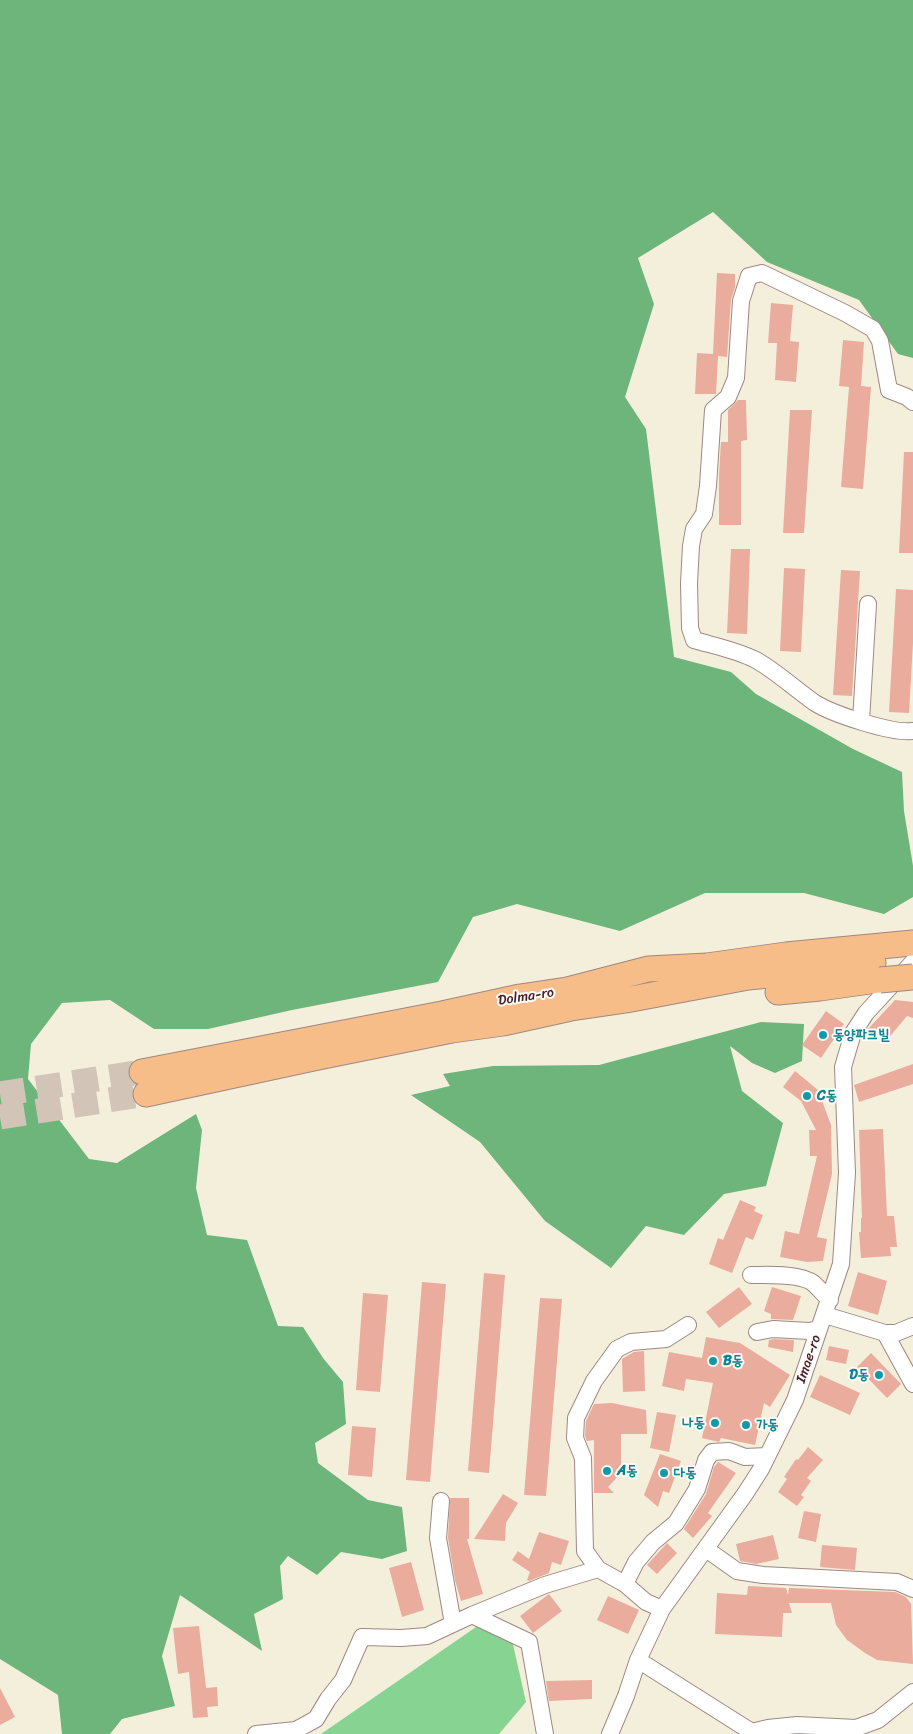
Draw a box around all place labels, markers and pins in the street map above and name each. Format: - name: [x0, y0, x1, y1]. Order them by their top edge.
- place label: 동양파크빌: [833, 1027, 889, 1043]
- marker: 동양파크빌: [817, 1029, 829, 1041]
- place label: C동: [817, 1088, 837, 1104]
- marker: C동: [801, 1090, 813, 1102]
- place label: B동: [723, 1353, 743, 1369]
- marker: B동: [707, 1355, 719, 1367]
- place label: D동: [849, 1367, 869, 1383]
- marker: D동: [873, 1369, 885, 1381]
- place label: 나동: [682, 1415, 705, 1431]
- marker: 나동: [709, 1417, 721, 1429]
- place label: 가동: [756, 1417, 779, 1433]
- marker: 가동: [740, 1419, 752, 1431]
- place label: A동: [617, 1463, 637, 1479]
- marker: A동: [601, 1465, 613, 1477]
- place label: 다동: [674, 1465, 697, 1481]
- marker: 다동: [658, 1467, 670, 1479]

